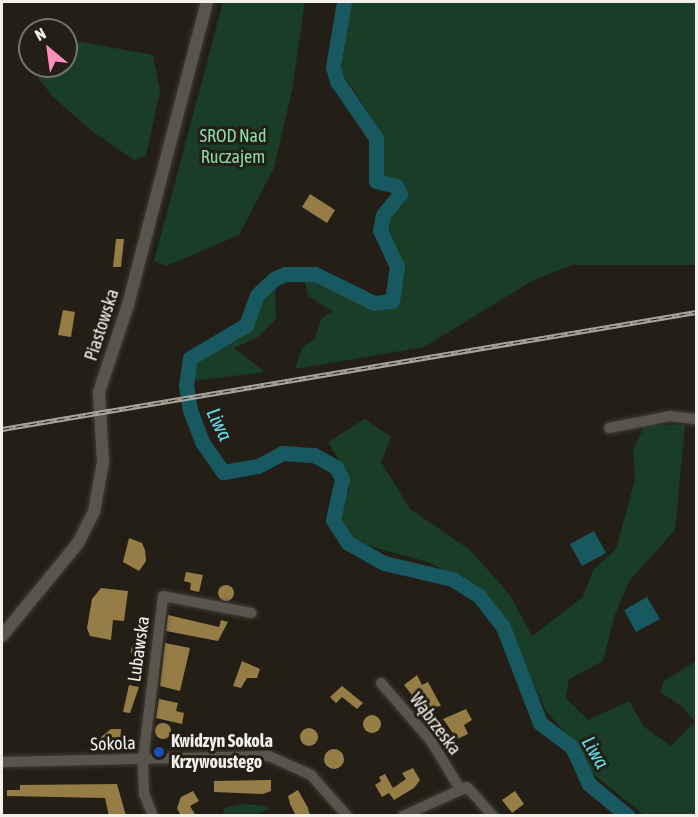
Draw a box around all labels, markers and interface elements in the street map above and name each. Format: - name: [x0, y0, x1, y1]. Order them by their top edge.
- north arrow: [18, 18, 78, 78]
- text: N: [32, 24, 49, 44]
- park label: SROD Nad Ruczajem: [200, 126, 266, 168]
- street label: Piastowska: [80, 286, 124, 364]
- water label: Liwa: [202, 404, 238, 444]
- street label: Lubawska: [124, 615, 154, 683]
- street label: Wąbrzeska: [405, 689, 465, 759]
- place label: Kwidzyn Sokola Krzywoustego: [171, 731, 273, 774]
- street label: Sokola: [90, 732, 136, 756]
- water label: Liwa: [577, 732, 615, 772]
- marker: Kwidzyn Sokola Krzywoustego: [152, 745, 166, 759]

